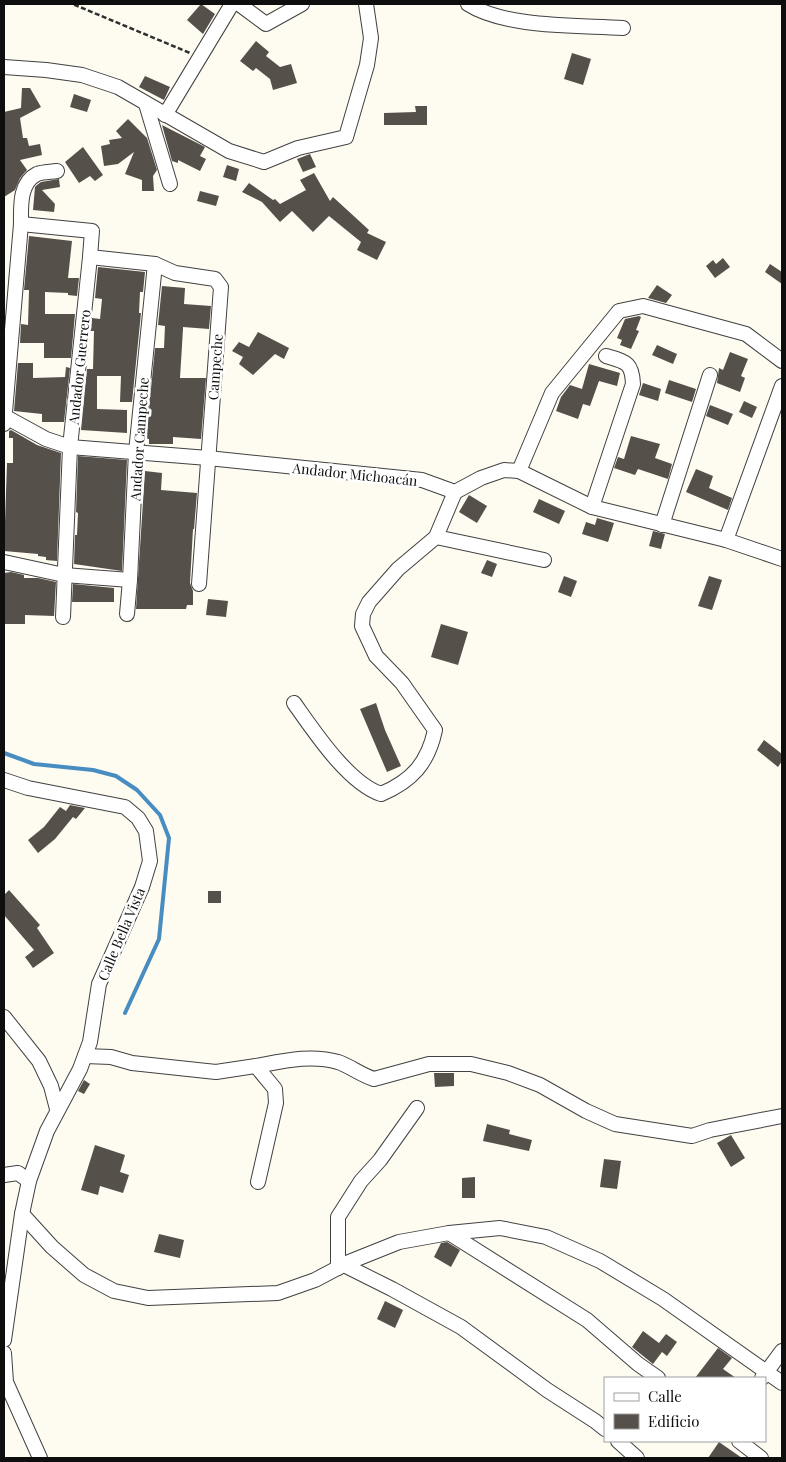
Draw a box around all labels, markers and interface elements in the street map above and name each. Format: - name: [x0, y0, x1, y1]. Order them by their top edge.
- street label: Andador Guerrero: [63, 308, 95, 426]
- street label: Campeche: [203, 333, 227, 401]
- street label: Andador Campeche: [125, 377, 153, 502]
- street label: Andador Michoacán: [291, 458, 419, 490]
- street label: Calle Bella Vista: [93, 885, 149, 983]
- legend: [604, 1377, 766, 1442]
- text: Calle: [648, 1386, 682, 1406]
- text: Edificio: [648, 1411, 699, 1431]

